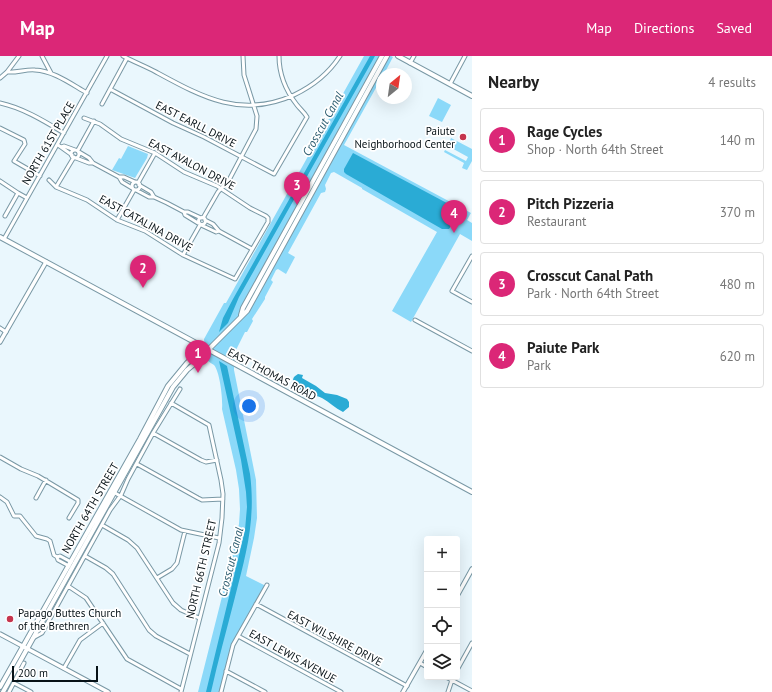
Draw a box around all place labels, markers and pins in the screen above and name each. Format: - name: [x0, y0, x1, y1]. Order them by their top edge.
- place label: Paiute Neighborhood Center: [354, 124, 455, 151]
- marker: Paiute Neighborhood Center: [458, 132, 468, 142]
- pin: 3: [284, 172, 310, 205]
- pin: 4: [441, 200, 467, 233]
- pin: 2: [130, 255, 156, 288]
- pin: 1: [185, 340, 211, 373]
- place label: Papago Buttes Church of the Brethren: [18, 606, 121, 633]
- marker: Papago Buttes Church of the Brethren: [5, 614, 15, 624]

